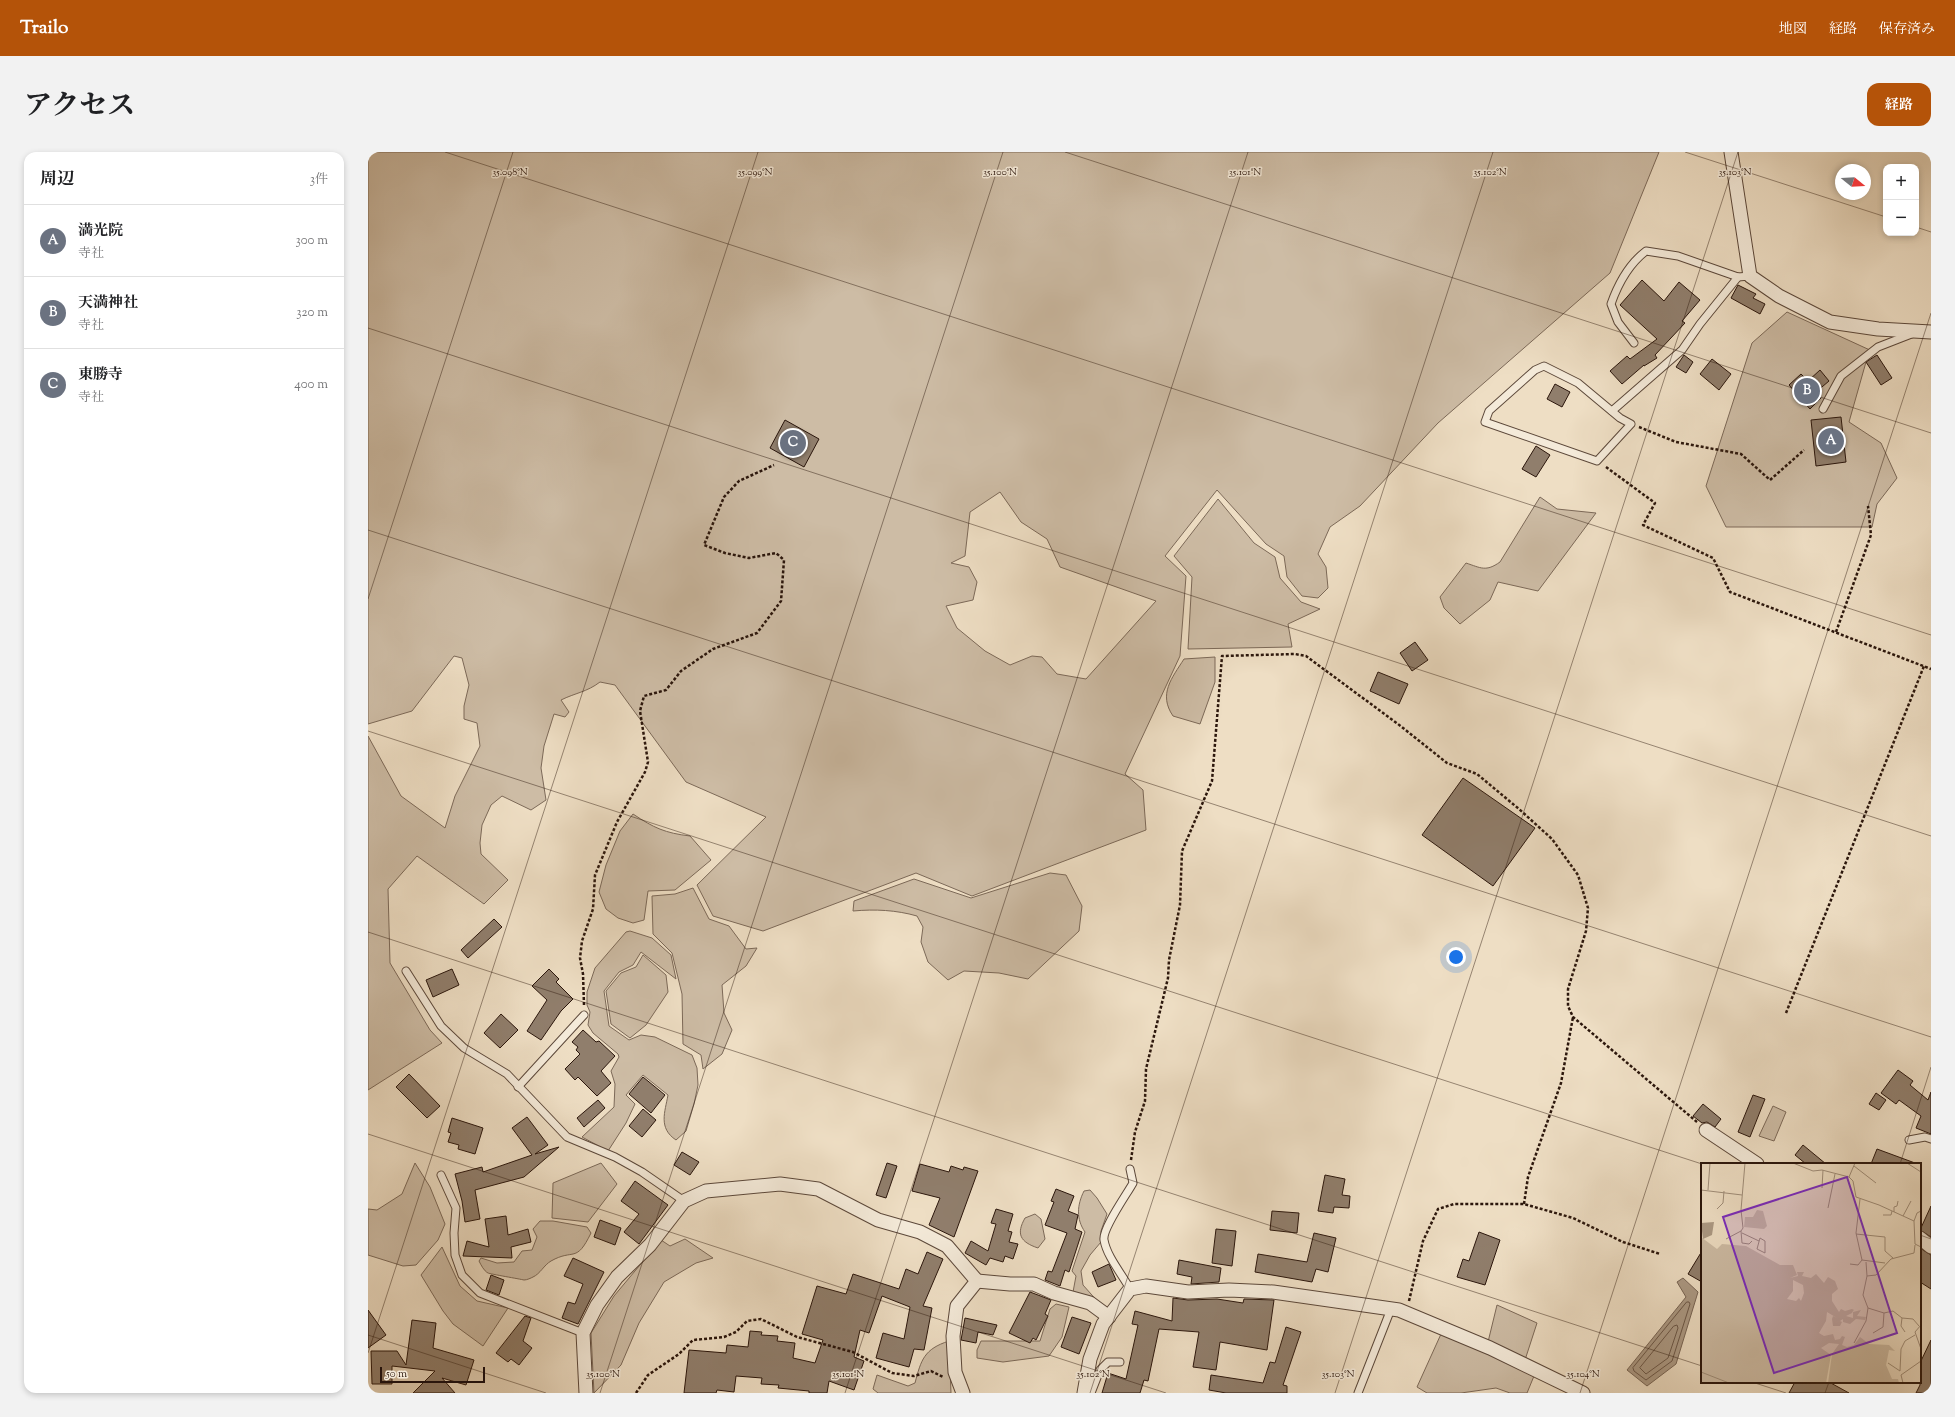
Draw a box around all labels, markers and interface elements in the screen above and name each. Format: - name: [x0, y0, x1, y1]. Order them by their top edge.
- text: Trailo: [20, 15, 68, 42]
- text: 地図: [1779, 20, 1807, 40]
- text: 経路: [1829, 20, 1857, 40]
- text: 保存済み: [1879, 20, 1935, 40]
- button: 経路: [1867, 83, 1931, 126]
- text: アクセス: [24, 87, 135, 127]
- north arrow: [1835, 164, 1871, 200]
- map controls: [1883, 164, 1919, 236]
- button: +: [1883, 164, 1919, 200]
- text: 35.098°N: [492, 165, 528, 180]
- text: 35.099°N: [737, 165, 773, 180]
- text: 35.100°N: [983, 165, 1017, 180]
- text: 35.101°N: [1229, 165, 1261, 180]
- text: 35.102°N: [1473, 165, 1507, 180]
- text: 35.103°N: [1718, 165, 1752, 180]
- text: 周辺: [40, 168, 74, 192]
- text: 3件: [310, 171, 328, 189]
- button: −: [1883, 200, 1919, 236]
- text: 満光院: [78, 221, 123, 242]
- text: A: [48, 232, 58, 250]
- text: 300 m: [296, 232, 328, 250]
- text: 寺社: [78, 245, 104, 263]
- text: 天満神社: [78, 293, 138, 314]
- text: B: [49, 304, 57, 322]
- text: 320 m: [296, 304, 328, 322]
- text: 寺社: [78, 317, 104, 335]
- text: 東勝寺: [78, 365, 123, 386]
- text: C: [48, 376, 58, 394]
- text: 400 m: [294, 376, 328, 394]
- pin: B: [1794, 376, 1820, 406]
- text: 寺社: [78, 389, 104, 407]
- pin: A: [1818, 426, 1844, 456]
- pin: C: [780, 428, 806, 458]
- your location: [1446, 947, 1466, 967]
- inset map: [1701, 1163, 1921, 1383]
- scale bar: [380, 1365, 485, 1384]
- text: 50 m: [386, 1366, 407, 1382]
- text: 35.100°N: [586, 1367, 620, 1382]
- text: 35.101°N: [832, 1367, 864, 1382]
- text: 35.102°N: [1076, 1367, 1110, 1382]
- text: 35.103°N: [1321, 1367, 1355, 1382]
- text: 35.104°N: [1566, 1367, 1600, 1382]

